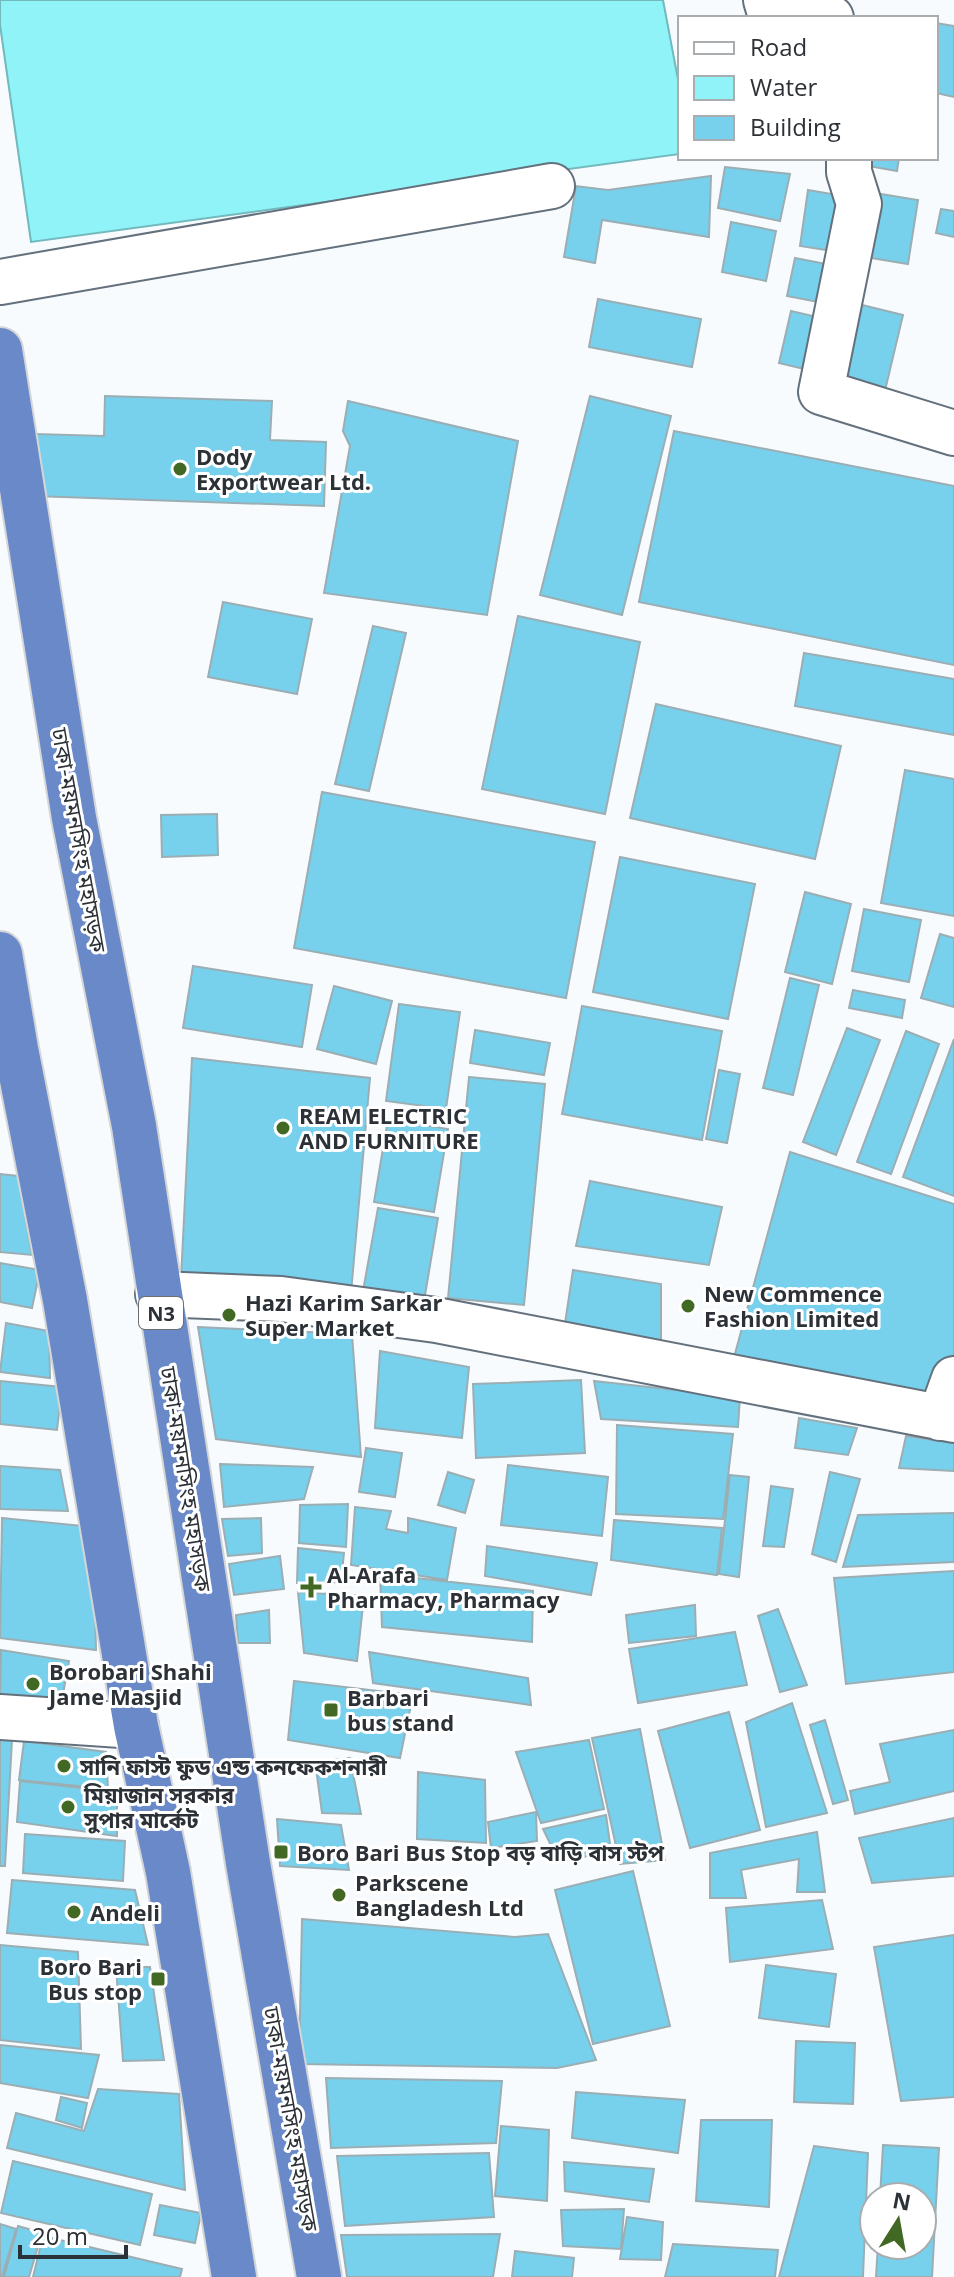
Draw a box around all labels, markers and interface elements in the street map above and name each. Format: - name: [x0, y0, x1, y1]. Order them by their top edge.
- legend: [678, 16, 938, 160]
- text: Road: [750, 30, 807, 63]
- text: Water: [750, 70, 818, 103]
- text: Building: [750, 110, 841, 143]
- place label: Dody Exportwear Ltd.: [196, 441, 371, 496]
- marker: Dody Exportwear Ltd.: [171, 460, 189, 478]
- street label: ঢাকা-ময়মনসিংহ মহাসড়ক: [45, 724, 115, 955]
- place label: REAM ELECTRIC AND FURNITURE: [299, 1100, 479, 1155]
- marker: REAM ELECTRIC AND FURNITURE: [274, 1119, 292, 1137]
- place label: New Commence Fashion Limited: [704, 1278, 882, 1333]
- place label: Hazi Karim Sarkar Super Market: [245, 1287, 443, 1342]
- road number: N3: [139, 1297, 183, 1329]
- marker: New Commence Fashion Limited: [679, 1297, 697, 1315]
- marker: Hazi Karim Sarkar Super Market: [220, 1306, 238, 1324]
- street label: ঢাকা-ময়মনসিংহ মহাসড়ক: [154, 1363, 220, 1594]
- place label: Al-Arafa Pharmacy, Pharmacy: [327, 1559, 560, 1614]
- marker: Al-Arafa Pharmacy, Pharmacy: [302, 1578, 320, 1596]
- place label: Borobari Shahi Jame Masjid: [47, 1656, 212, 1711]
- marker: Borobari Shahi Jame Masjid: [24, 1675, 42, 1693]
- place label: Barbari bus stand: [347, 1682, 454, 1737]
- marker: Barbari bus stand: [322, 1701, 340, 1719]
- place label: সানি ফাস্ট ফুড এন্ড কনফেকশনারী: [79, 1751, 388, 1781]
- marker: সানি ফাস্ট ফুড এন্ড কনফেকশনারী: [55, 1757, 73, 1775]
- place label: মিয়াজান সরকার সুপার মার্কেট: [83, 1779, 235, 1834]
- marker: মিয়াজান সরকার সুপার মার্কেট: [59, 1798, 77, 1816]
- place label: Boro Bari Bus Stop বড় বাড়ি বাস স্টপ: [297, 1837, 665, 1867]
- marker: Boro Bari Bus Stop বড় বাড়ি বাস স্টপ: [272, 1843, 290, 1861]
- place label: Parkscene Bangladesh Ltd: [355, 1867, 524, 1922]
- marker: Parkscene Bangladesh Ltd: [330, 1886, 348, 1904]
- place label: Andeli: [90, 1897, 160, 1927]
- marker: Andeli: [65, 1903, 83, 1921]
- place label: Boro Bari Bus stop: [39, 1951, 142, 2006]
- marker: Boro Bari Bus stop: [149, 1970, 167, 1988]
- street label: ঢাকা-ময়মনসিংহ মহাসড়ক: [257, 2003, 327, 2234]
- north arrow: [858, 2181, 938, 2261]
- text: N: [890, 2184, 914, 2217]
- scale bar: [20, 2209, 126, 2259]
- text: 20 m: [32, 2219, 88, 2252]

